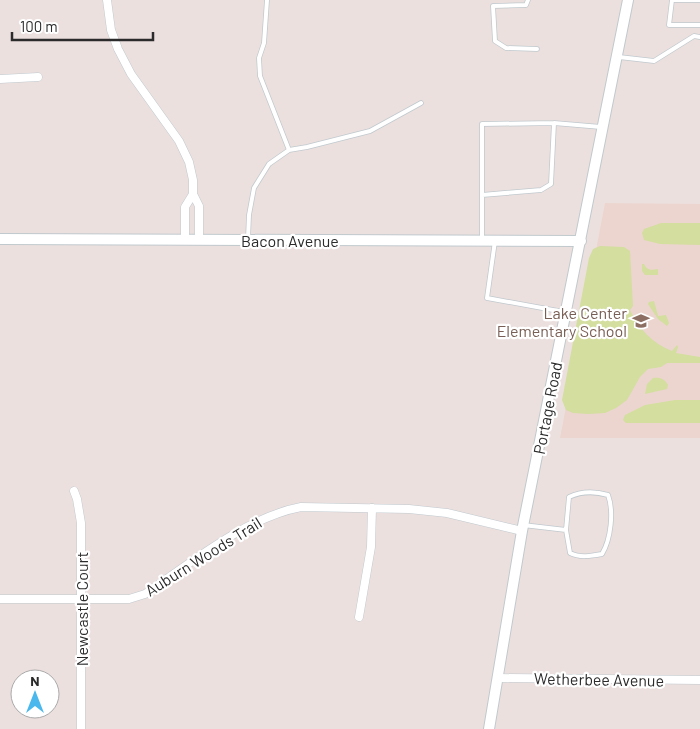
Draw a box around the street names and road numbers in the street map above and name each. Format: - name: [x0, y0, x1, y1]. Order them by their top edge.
- street label: Bacon Avenue: [241, 231, 339, 250]
- street label: Portage Road: [529, 360, 565, 456]
- street label: Auburn Woods Trail: [141, 513, 265, 599]
- street label: Newcastle Court: [72, 552, 91, 666]
- street label: Wetherbee Avenue: [534, 668, 664, 690]

